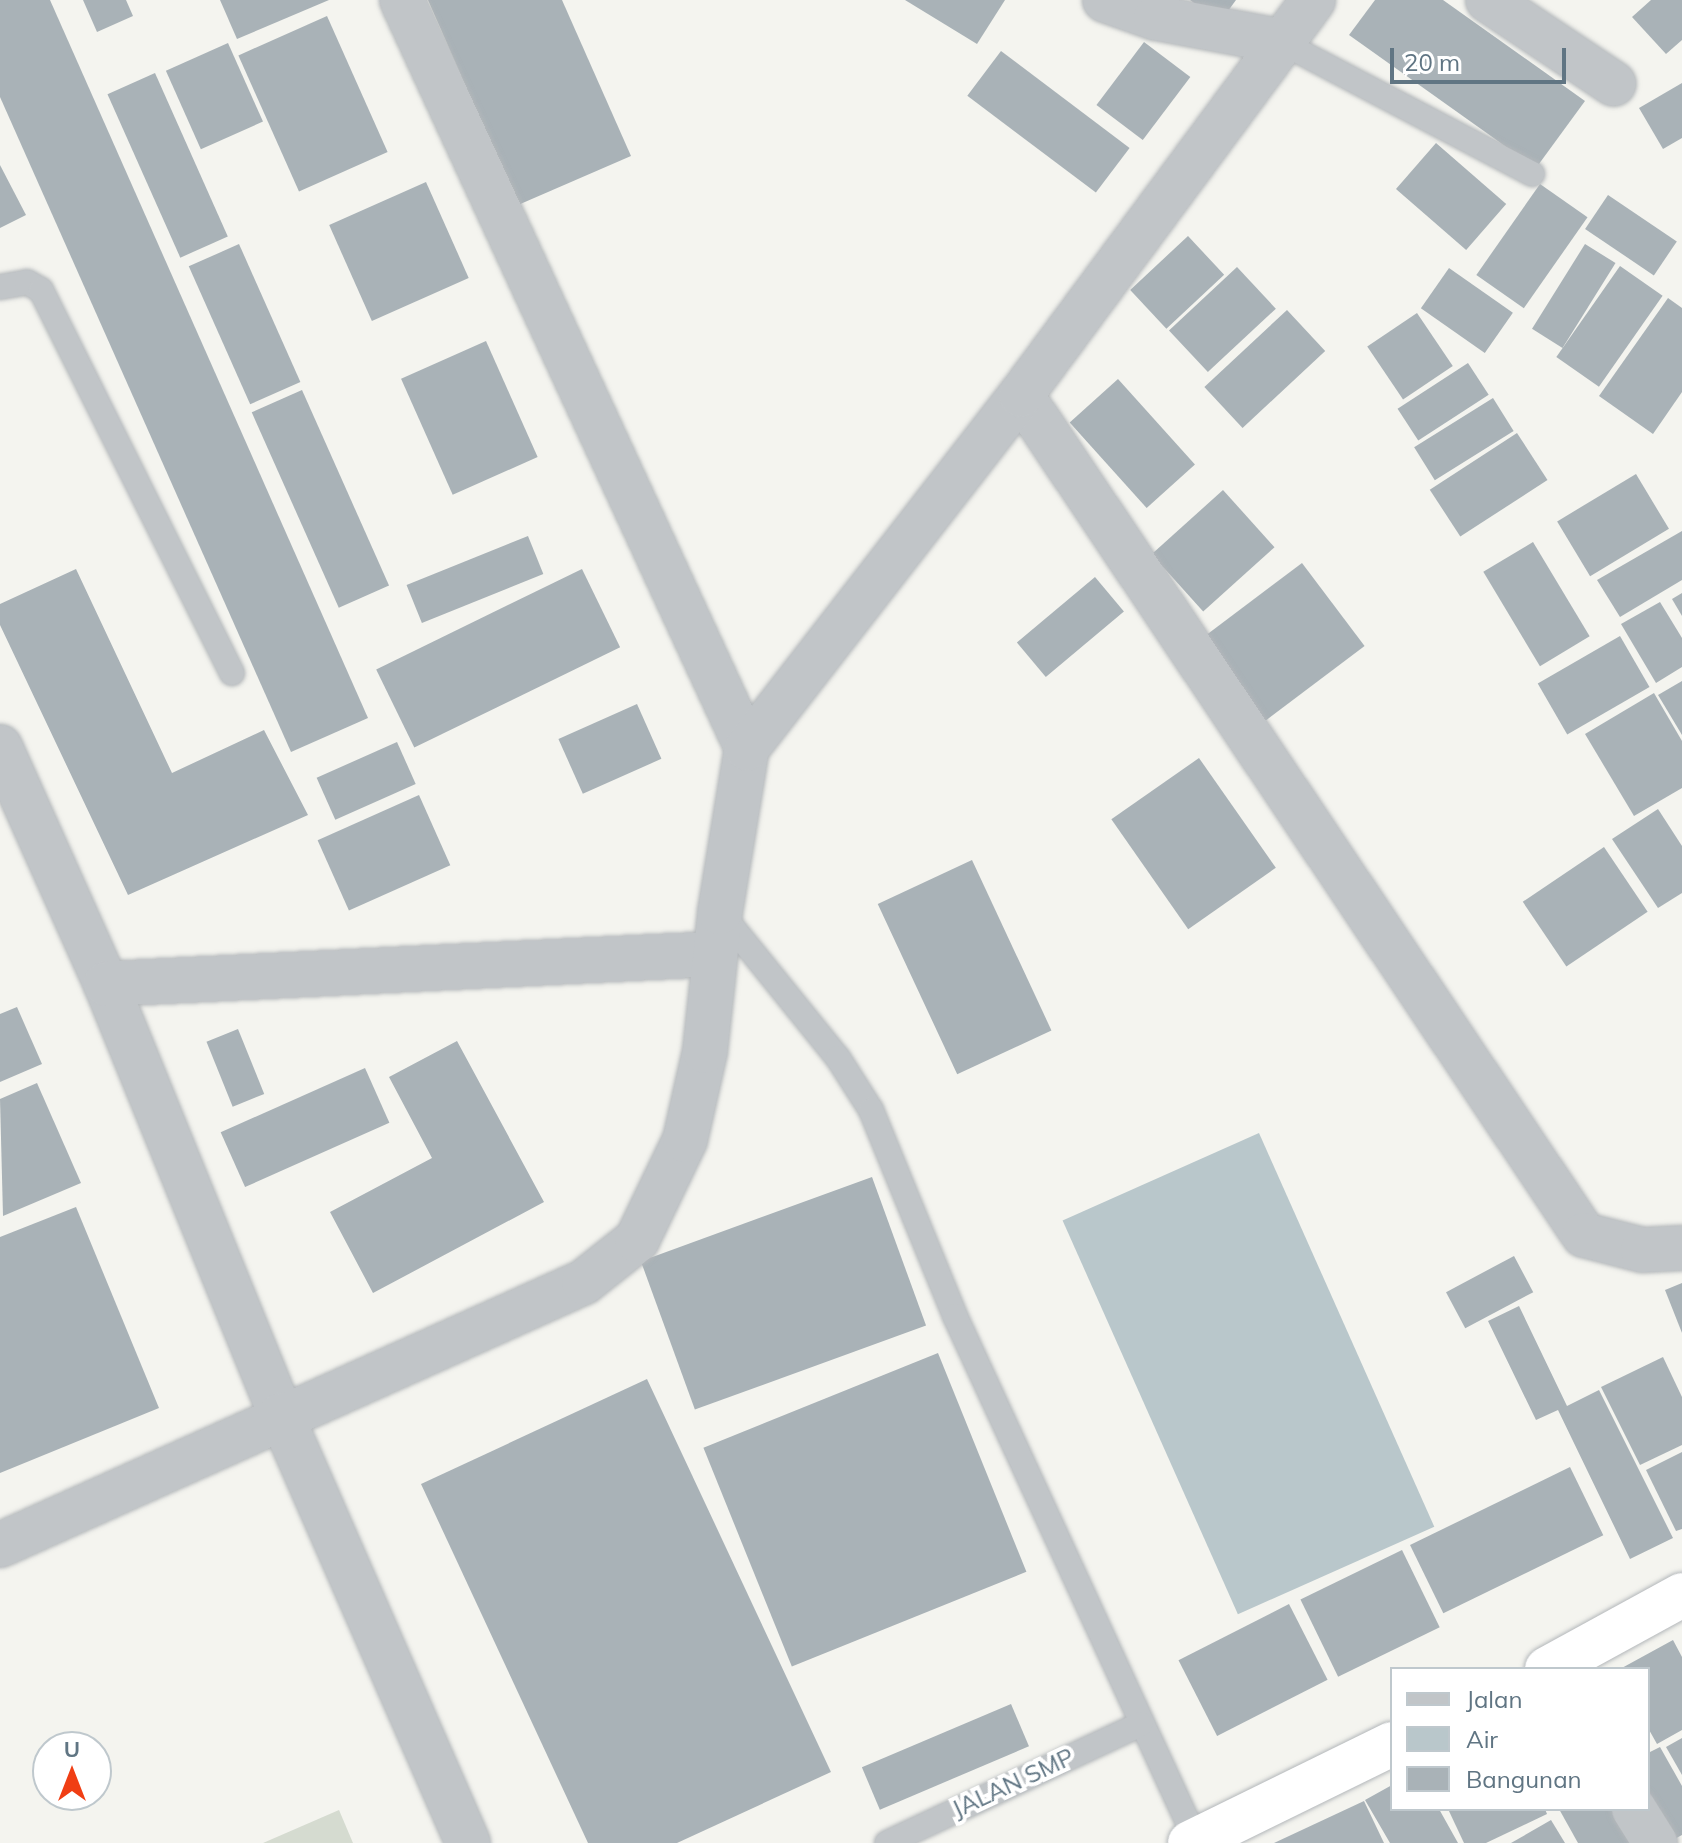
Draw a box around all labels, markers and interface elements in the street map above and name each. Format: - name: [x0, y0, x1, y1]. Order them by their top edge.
- scale bar: [1394, 32, 1570, 82]
- text: 20 m: [1404, 47, 1460, 77]
- legend: [1390, 1667, 1650, 1811]
- text: Jalan: [1466, 1684, 1522, 1714]
- text: Air: [1466, 1724, 1498, 1754]
- north arrow: [32, 1731, 112, 1811]
- text: U: [64, 1735, 80, 1763]
- street label: JALAN SMP: [947, 1742, 1079, 1824]
- text: Bangunan: [1466, 1764, 1582, 1794]

